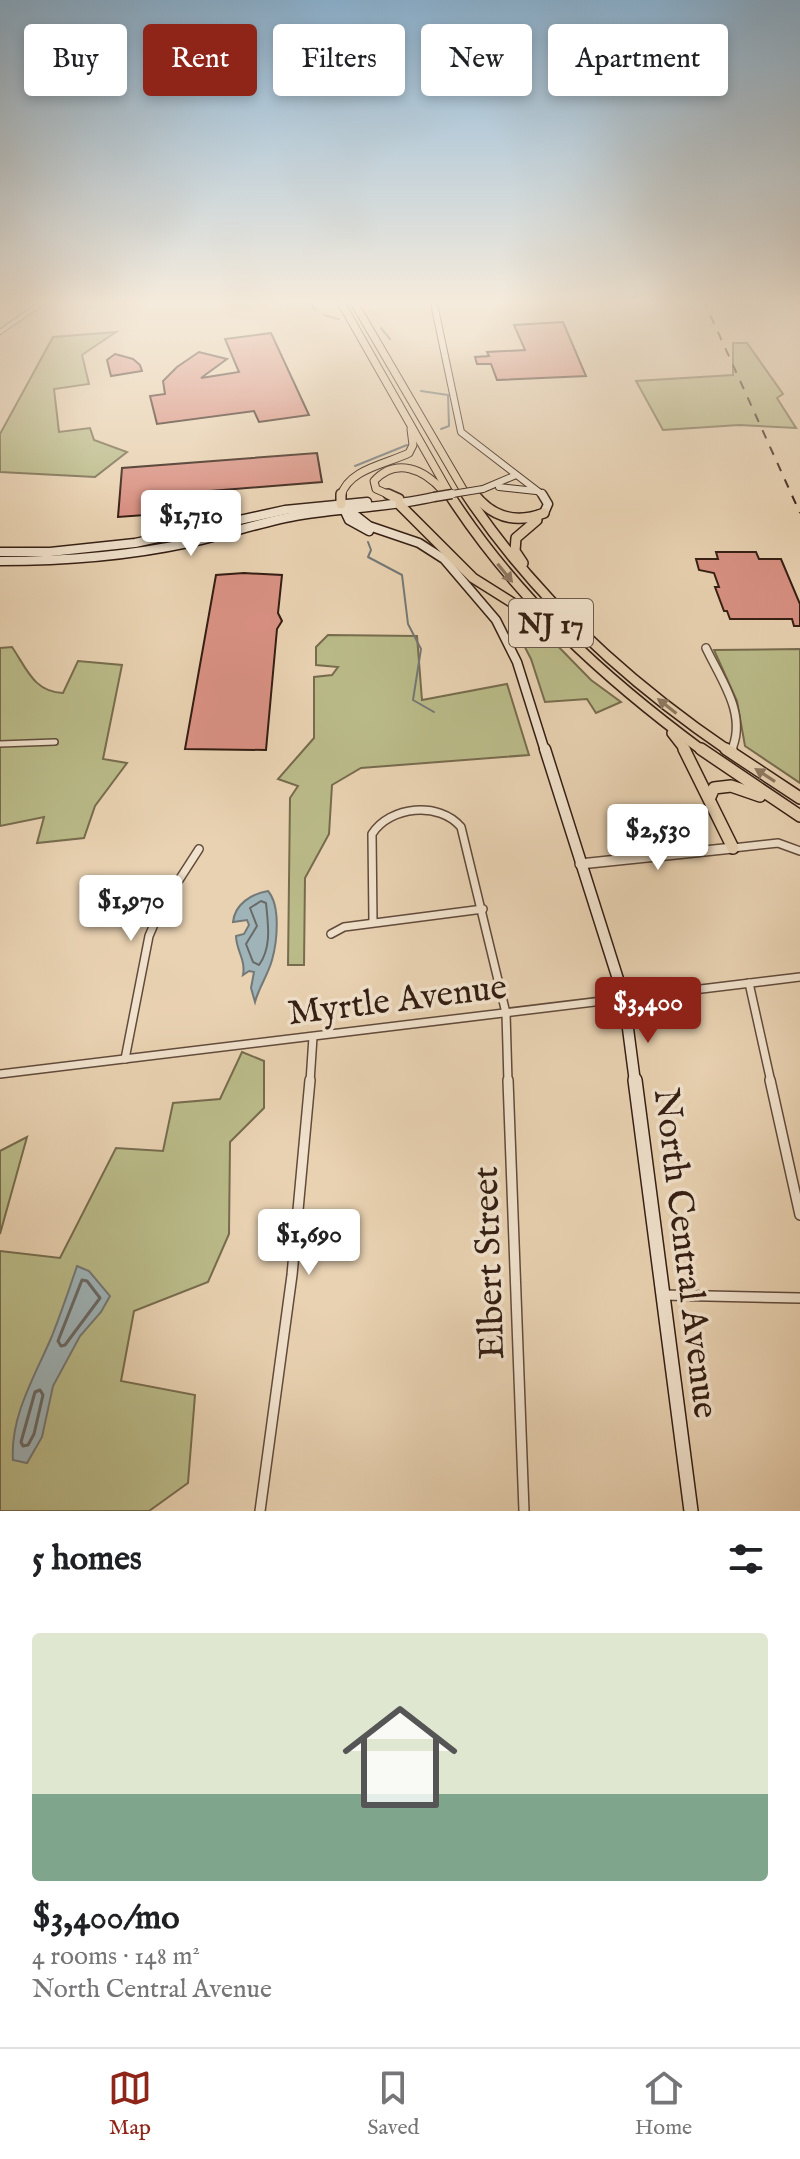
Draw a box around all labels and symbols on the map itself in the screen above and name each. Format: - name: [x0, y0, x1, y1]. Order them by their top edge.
- pin: $1,710: [126, 490, 256, 558]
- one-way arrow: [497, 562, 514, 583]
- road number: NJ 17: [509, 599, 593, 647]
- one-way arrow: [657, 698, 677, 714]
- one-way arrow: [754, 768, 776, 783]
- pin: $2,530: [593, 804, 723, 872]
- pin: $1,970: [66, 875, 196, 943]
- street label: Myrtle Avenue: [285, 965, 510, 1037]
- pin: $3,400: [583, 977, 713, 1045]
- street label: North Central Avenue: [642, 1086, 728, 1421]
- street label: Elbert Street: [464, 1165, 516, 1360]
- pin: $1,690: [244, 1209, 374, 1277]

